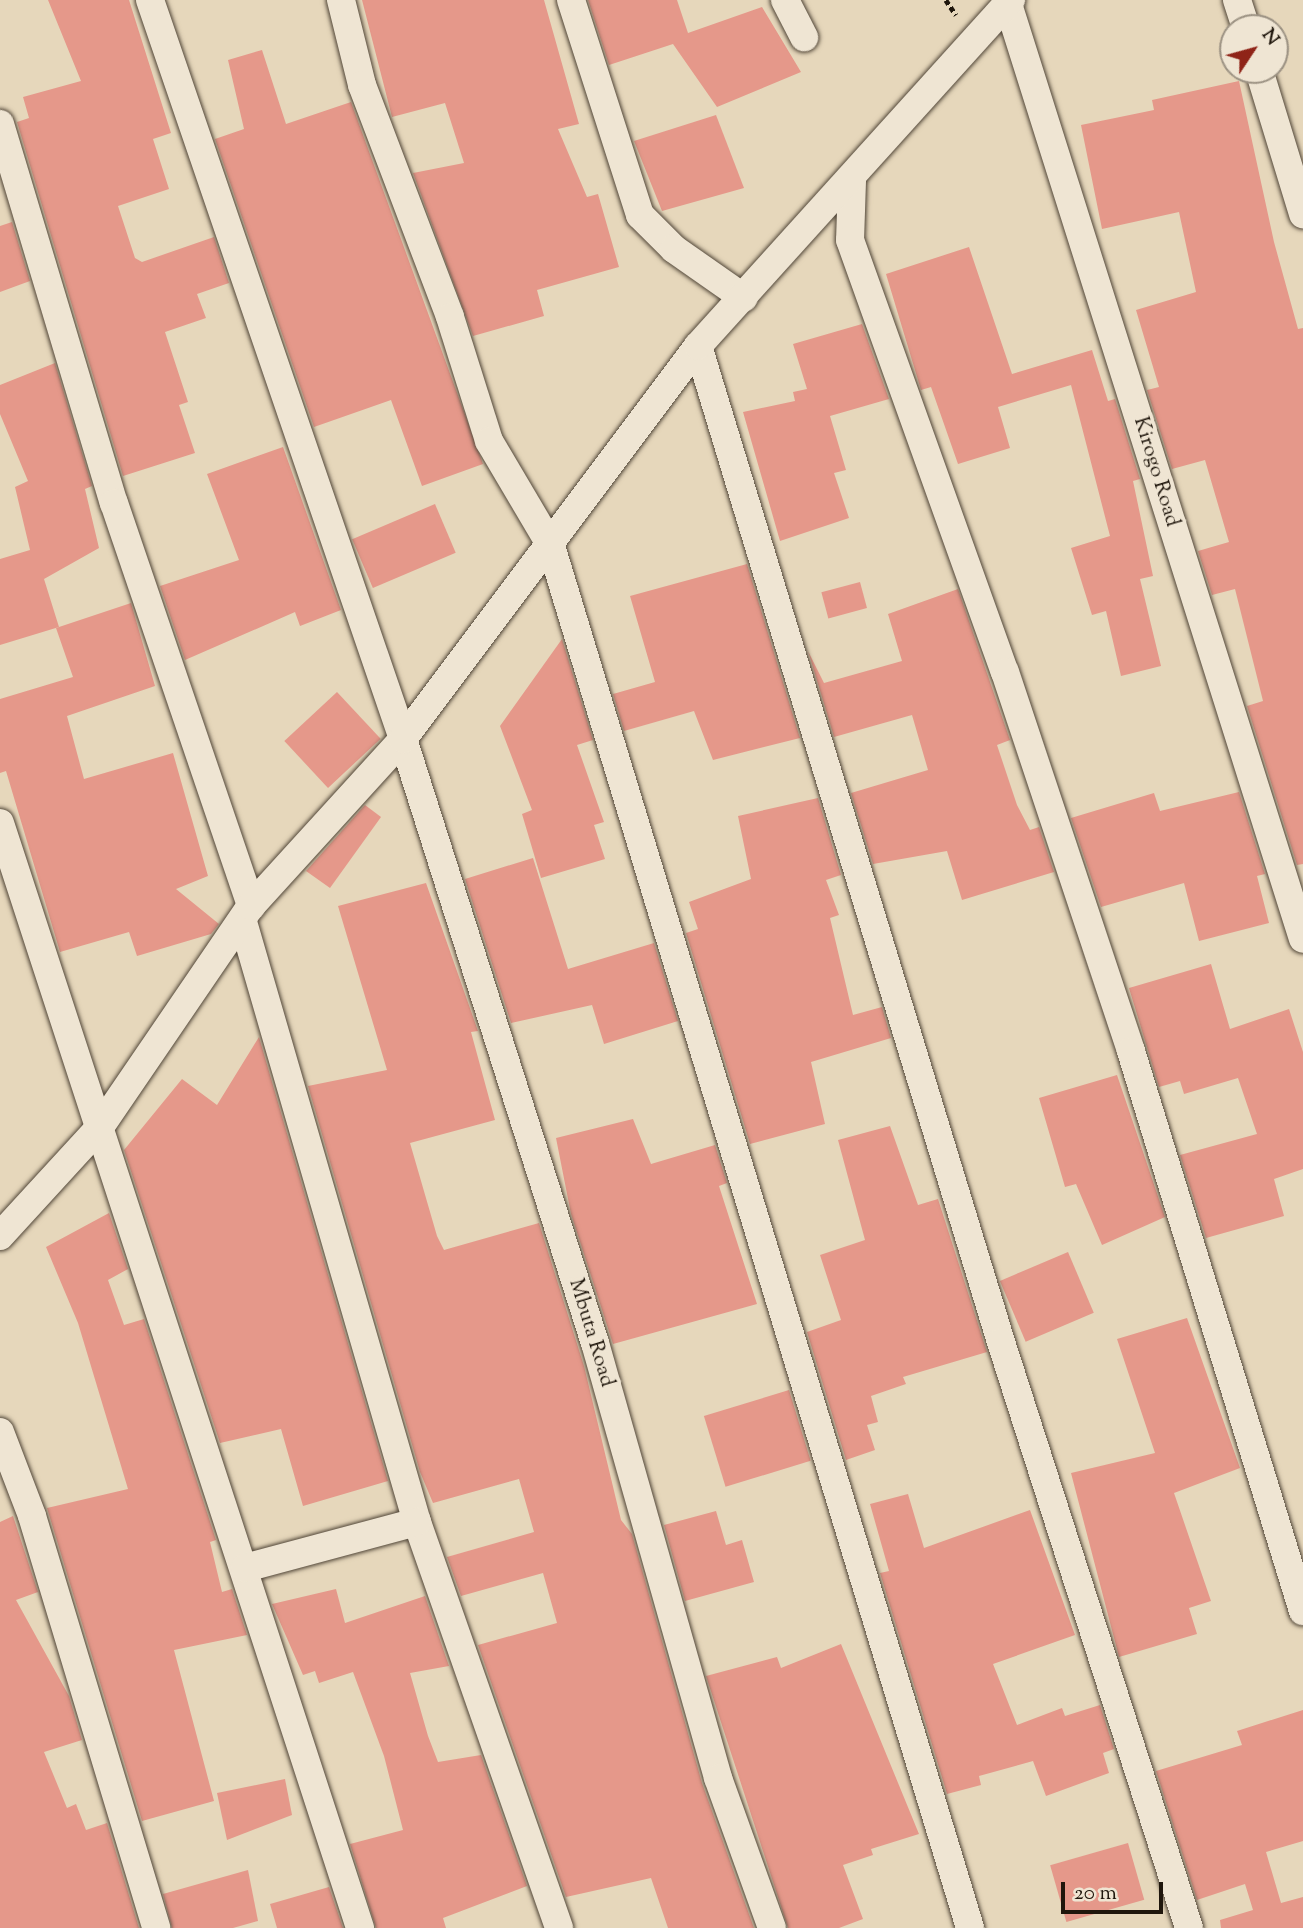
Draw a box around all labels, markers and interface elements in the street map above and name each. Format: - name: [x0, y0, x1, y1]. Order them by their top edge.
- north arrow: [1219, 14, 1289, 84]
- text: N: [1254, 23, 1285, 52]
- street label: Kirogo Road: [1127, 414, 1185, 530]
- street label: Mbuta Road: [563, 1276, 619, 1390]
- scale bar: [1065, 1868, 1166, 1912]
- text: 20 m: [1074, 1879, 1117, 1909]

